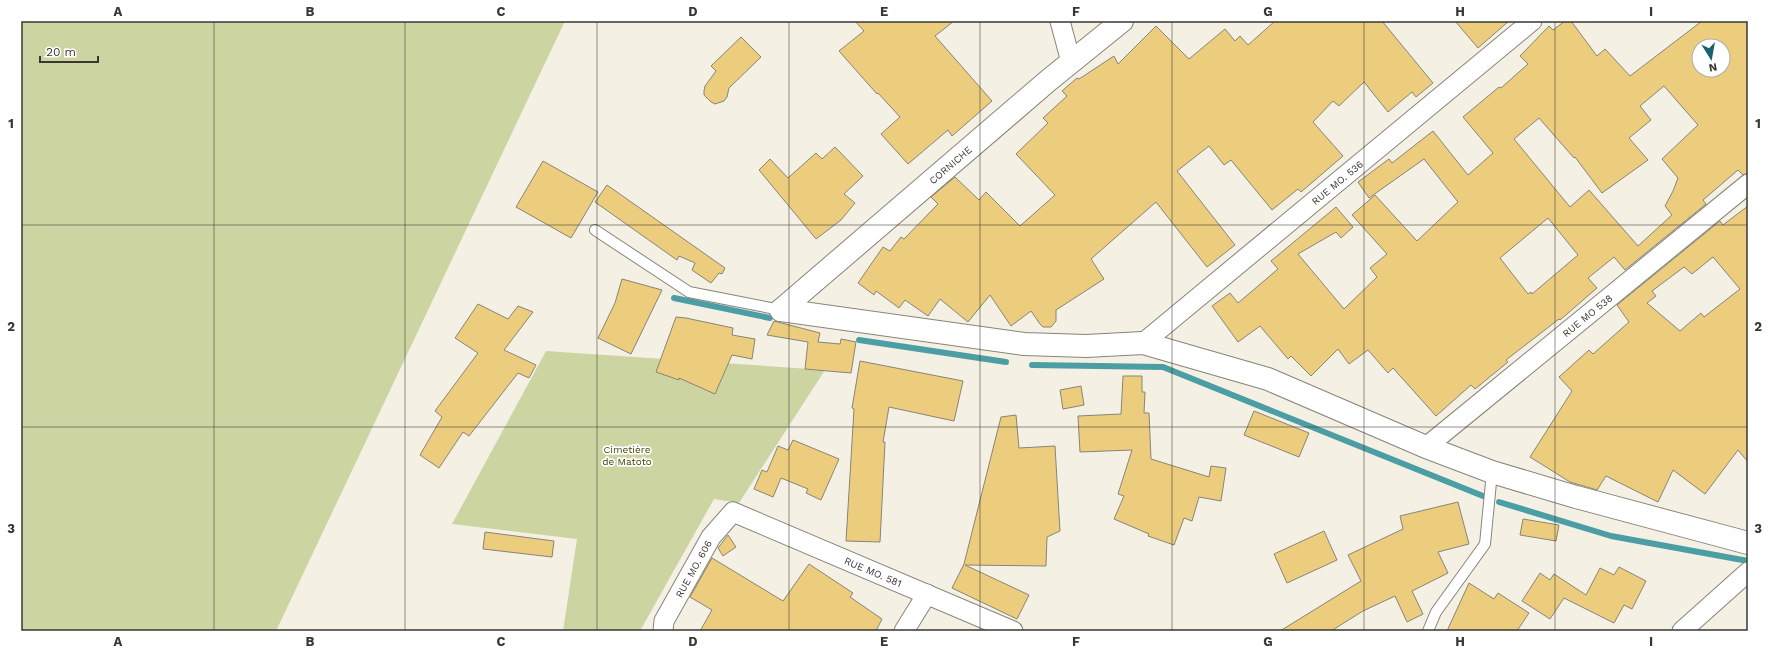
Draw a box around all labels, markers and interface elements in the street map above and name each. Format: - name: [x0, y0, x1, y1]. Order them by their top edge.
- text: A: [114, 4, 123, 19]
- text: B: [306, 4, 315, 19]
- text: C: [497, 4, 506, 19]
- text: D: [688, 4, 698, 19]
- text: E: [880, 4, 888, 19]
- text: F: [1072, 4, 1080, 19]
- text: G: [1263, 4, 1273, 19]
- text: H: [1455, 4, 1465, 19]
- text: I: [1649, 4, 1653, 19]
- scale bar: [40, 38, 98, 64]
- north arrow: [1691, 38, 1731, 78]
- text: 20 m: [46, 45, 76, 59]
- text: N: [1708, 60, 1718, 74]
- text: 1: [8, 116, 14, 131]
- text: 1: [1755, 116, 1761, 131]
- street label: CORNICHE: [927, 144, 974, 186]
- street label: RUE MO. 536: [1309, 158, 1365, 207]
- street label: RUE MO 538: [1560, 292, 1614, 339]
- text: 2: [7, 319, 15, 334]
- text: 2: [1754, 319, 1762, 334]
- park label: Cimetière de Matoto: [602, 444, 652, 467]
- text: 3: [7, 521, 15, 536]
- text: 3: [1754, 521, 1762, 536]
- street label: RUE MO. 606: [673, 538, 714, 599]
- street label: RUE MO. 581: [843, 555, 904, 589]
- text: A: [114, 634, 123, 649]
- text: B: [306, 634, 315, 649]
- text: C: [497, 634, 506, 649]
- text: D: [688, 634, 698, 649]
- text: E: [880, 634, 888, 649]
- text: F: [1072, 634, 1080, 649]
- text: G: [1263, 634, 1273, 649]
- text: H: [1455, 634, 1465, 649]
- text: I: [1649, 634, 1653, 649]

